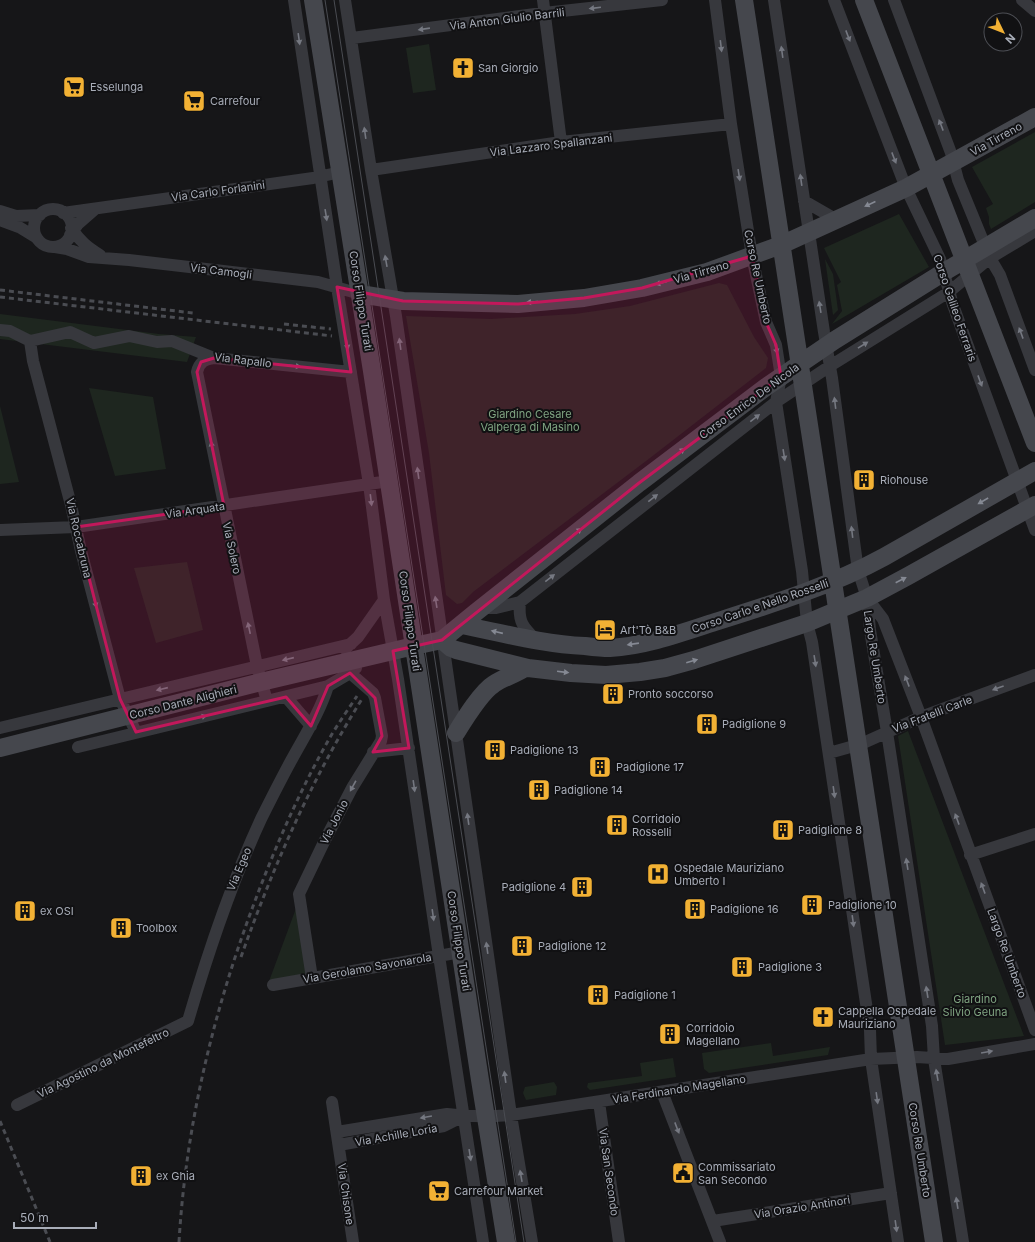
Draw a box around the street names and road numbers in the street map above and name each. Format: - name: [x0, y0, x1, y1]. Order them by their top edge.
- street label: Via Anton Giulio Barrili: [449, 5, 565, 33]
- street label: Via Tirreno: [968, 119, 1025, 159]
- street label: Via Lazzaro Spallanzani: [489, 131, 613, 159]
- street label: Via Carlo Forlanini: [170, 177, 266, 205]
- street label: Corso Re Umberto: [741, 229, 775, 326]
- street label: Corso Filippo Turati: [346, 250, 376, 352]
- street label: Corso Galileo Ferraris: [930, 252, 980, 364]
- street label: Via Tirreno: [672, 257, 731, 287]
- street label: Via Camogli: [189, 260, 253, 282]
- street label: Via Rapallo: [214, 350, 273, 371]
- street label: Corso Enrico De Nicola: [696, 360, 802, 442]
- street label: Via Roccabruna: [63, 496, 95, 580]
- street label: Via Arquata: [164, 499, 226, 521]
- street label: Via Solero: [220, 521, 244, 576]
- street label: Corso Filippo Turati: [396, 570, 424, 672]
- street label: Corso Carlo e Nello Rosselli: [690, 576, 830, 636]
- street label: Largo Re Umberto: [861, 609, 889, 705]
- street label: Corso Dante Alighieri: [128, 682, 238, 722]
- street label: Via Fratelli Carle: [890, 692, 974, 736]
- street label: Via Jonio: [317, 797, 351, 847]
- street label: Via Egeo: [224, 845, 255, 893]
- street label: Corso Filippo Turati: [444, 890, 474, 992]
- street label: Largo Re Umberto: [984, 906, 1030, 1000]
- street label: Via Gerolamo Savonarola: [301, 950, 433, 986]
- street label: Via Agostino da Montefeltro: [35, 1025, 172, 1101]
- street label: Via Ferdinando Magellano: [611, 1071, 747, 1106]
- street label: Corso Re Umberto: [906, 1101, 934, 1199]
- street label: Via Achille Loria: [354, 1121, 438, 1149]
- street label: Via San Secondo: [596, 1127, 622, 1217]
- street label: Via Chisone: [335, 1162, 357, 1226]
- street label: Via Orazio Antinori: [753, 1192, 851, 1222]

